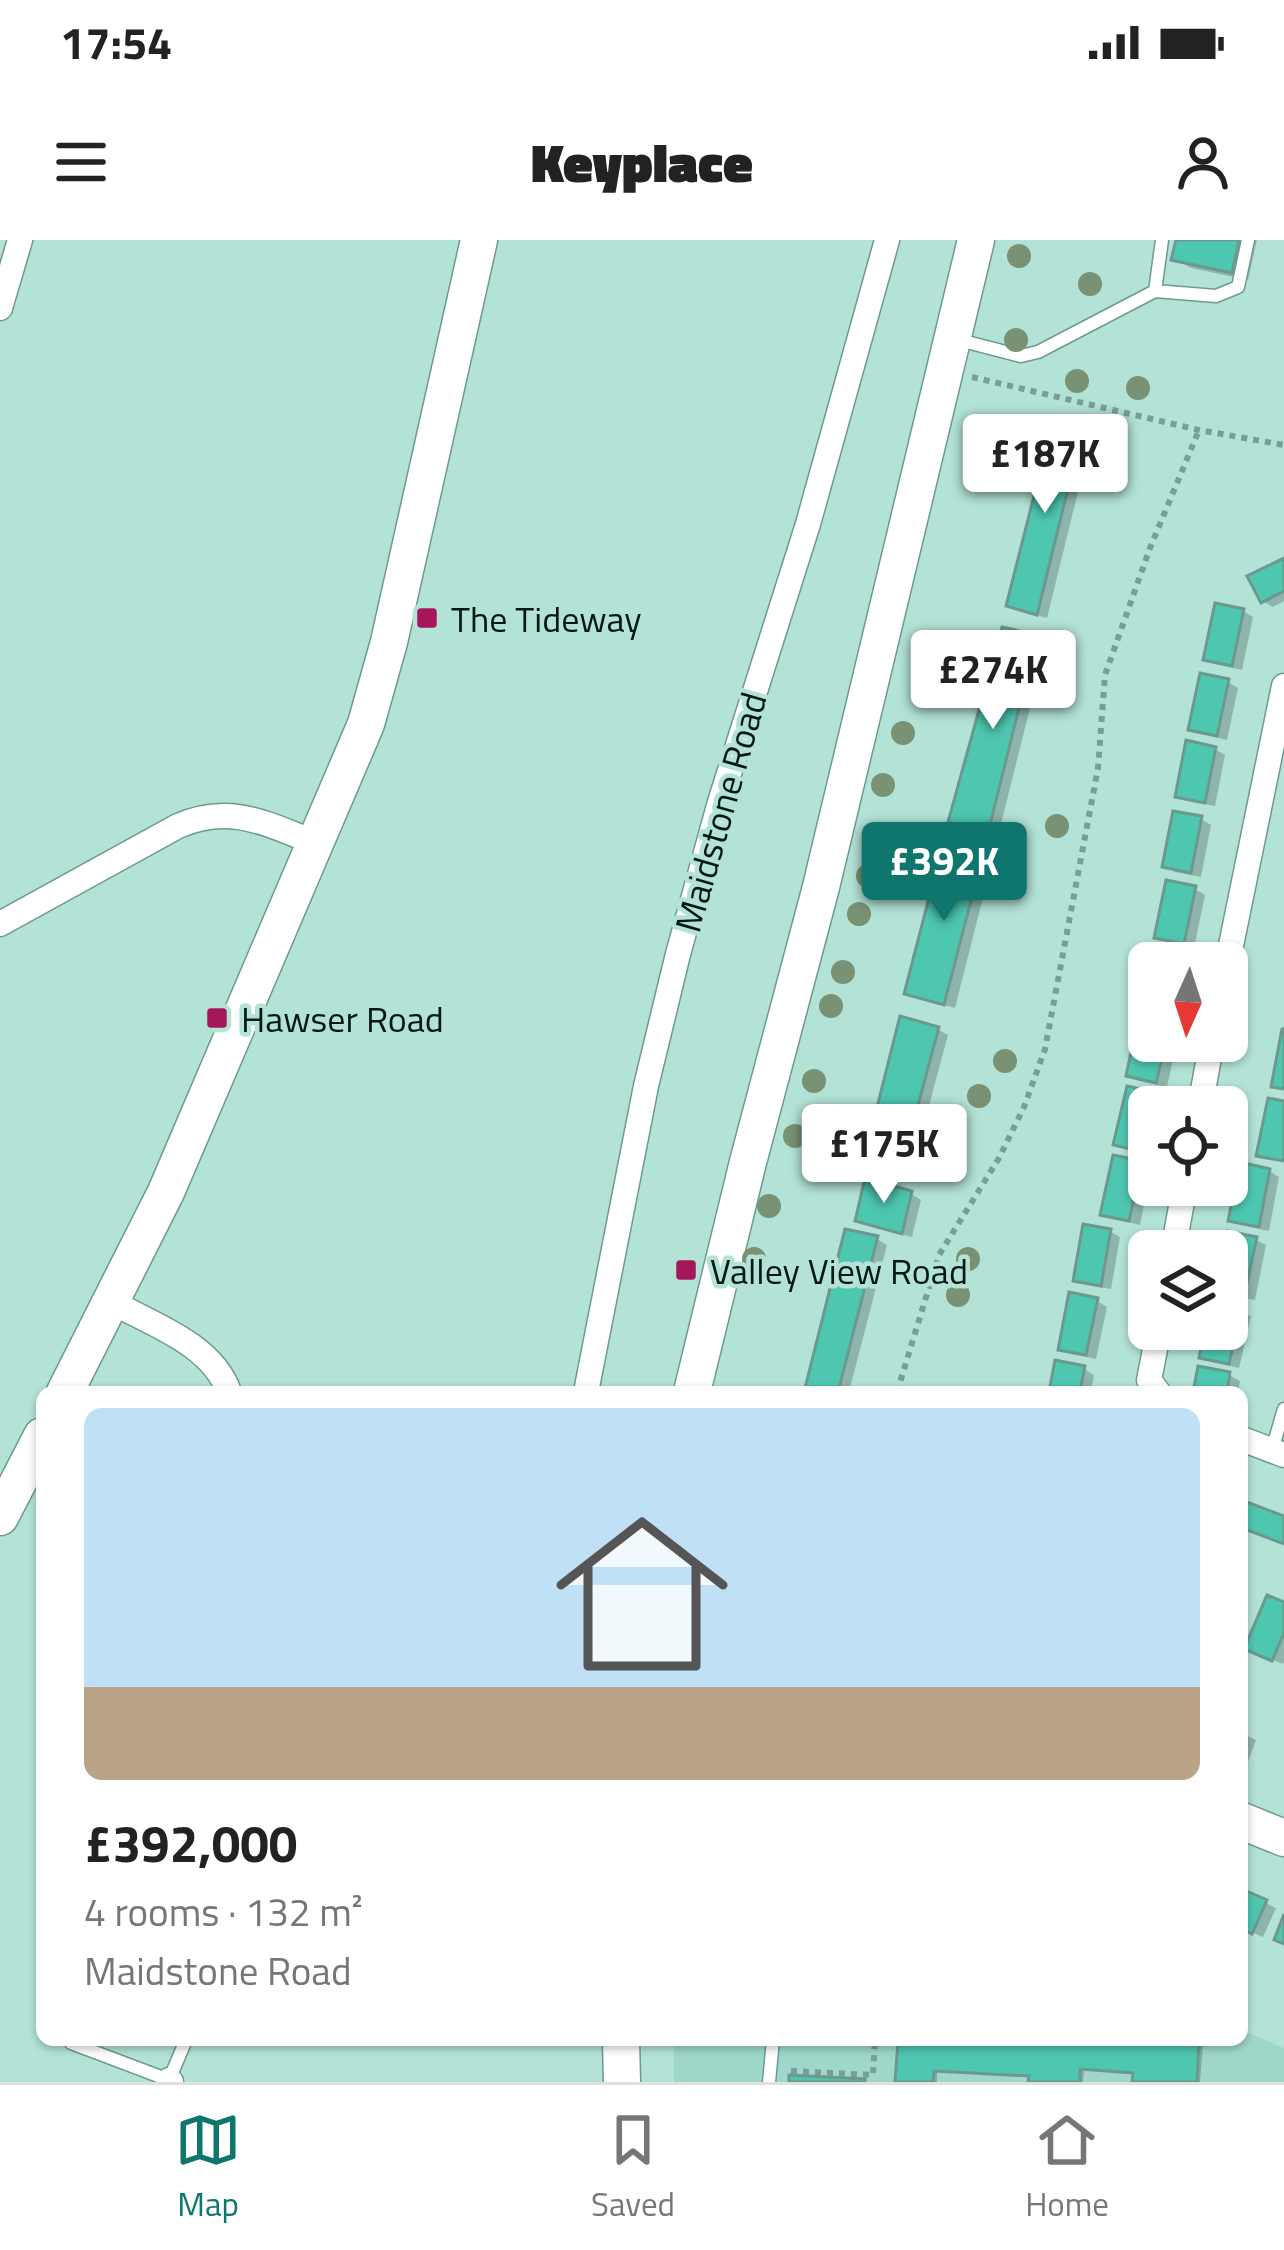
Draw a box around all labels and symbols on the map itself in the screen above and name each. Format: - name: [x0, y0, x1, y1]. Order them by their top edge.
- pin: £187K: [961, 414, 1129, 516]
- place label: The Tideway: [451, 591, 642, 646]
- marker: The Tideway: [414, 605, 440, 631]
- pin: £274K: [909, 630, 1077, 732]
- street label: Maidstone Road: [660, 686, 780, 938]
- pin: £392K: [860, 822, 1028, 924]
- north arrow: [1128, 942, 1248, 1062]
- place label: Hawser Road: [241, 991, 444, 1046]
- marker: Hawser Road: [204, 1005, 230, 1031]
- pin: £175K: [800, 1104, 968, 1206]
- place label: Valley View Road: [710, 1243, 968, 1298]
- marker: Valley View Road: [673, 1257, 699, 1283]

